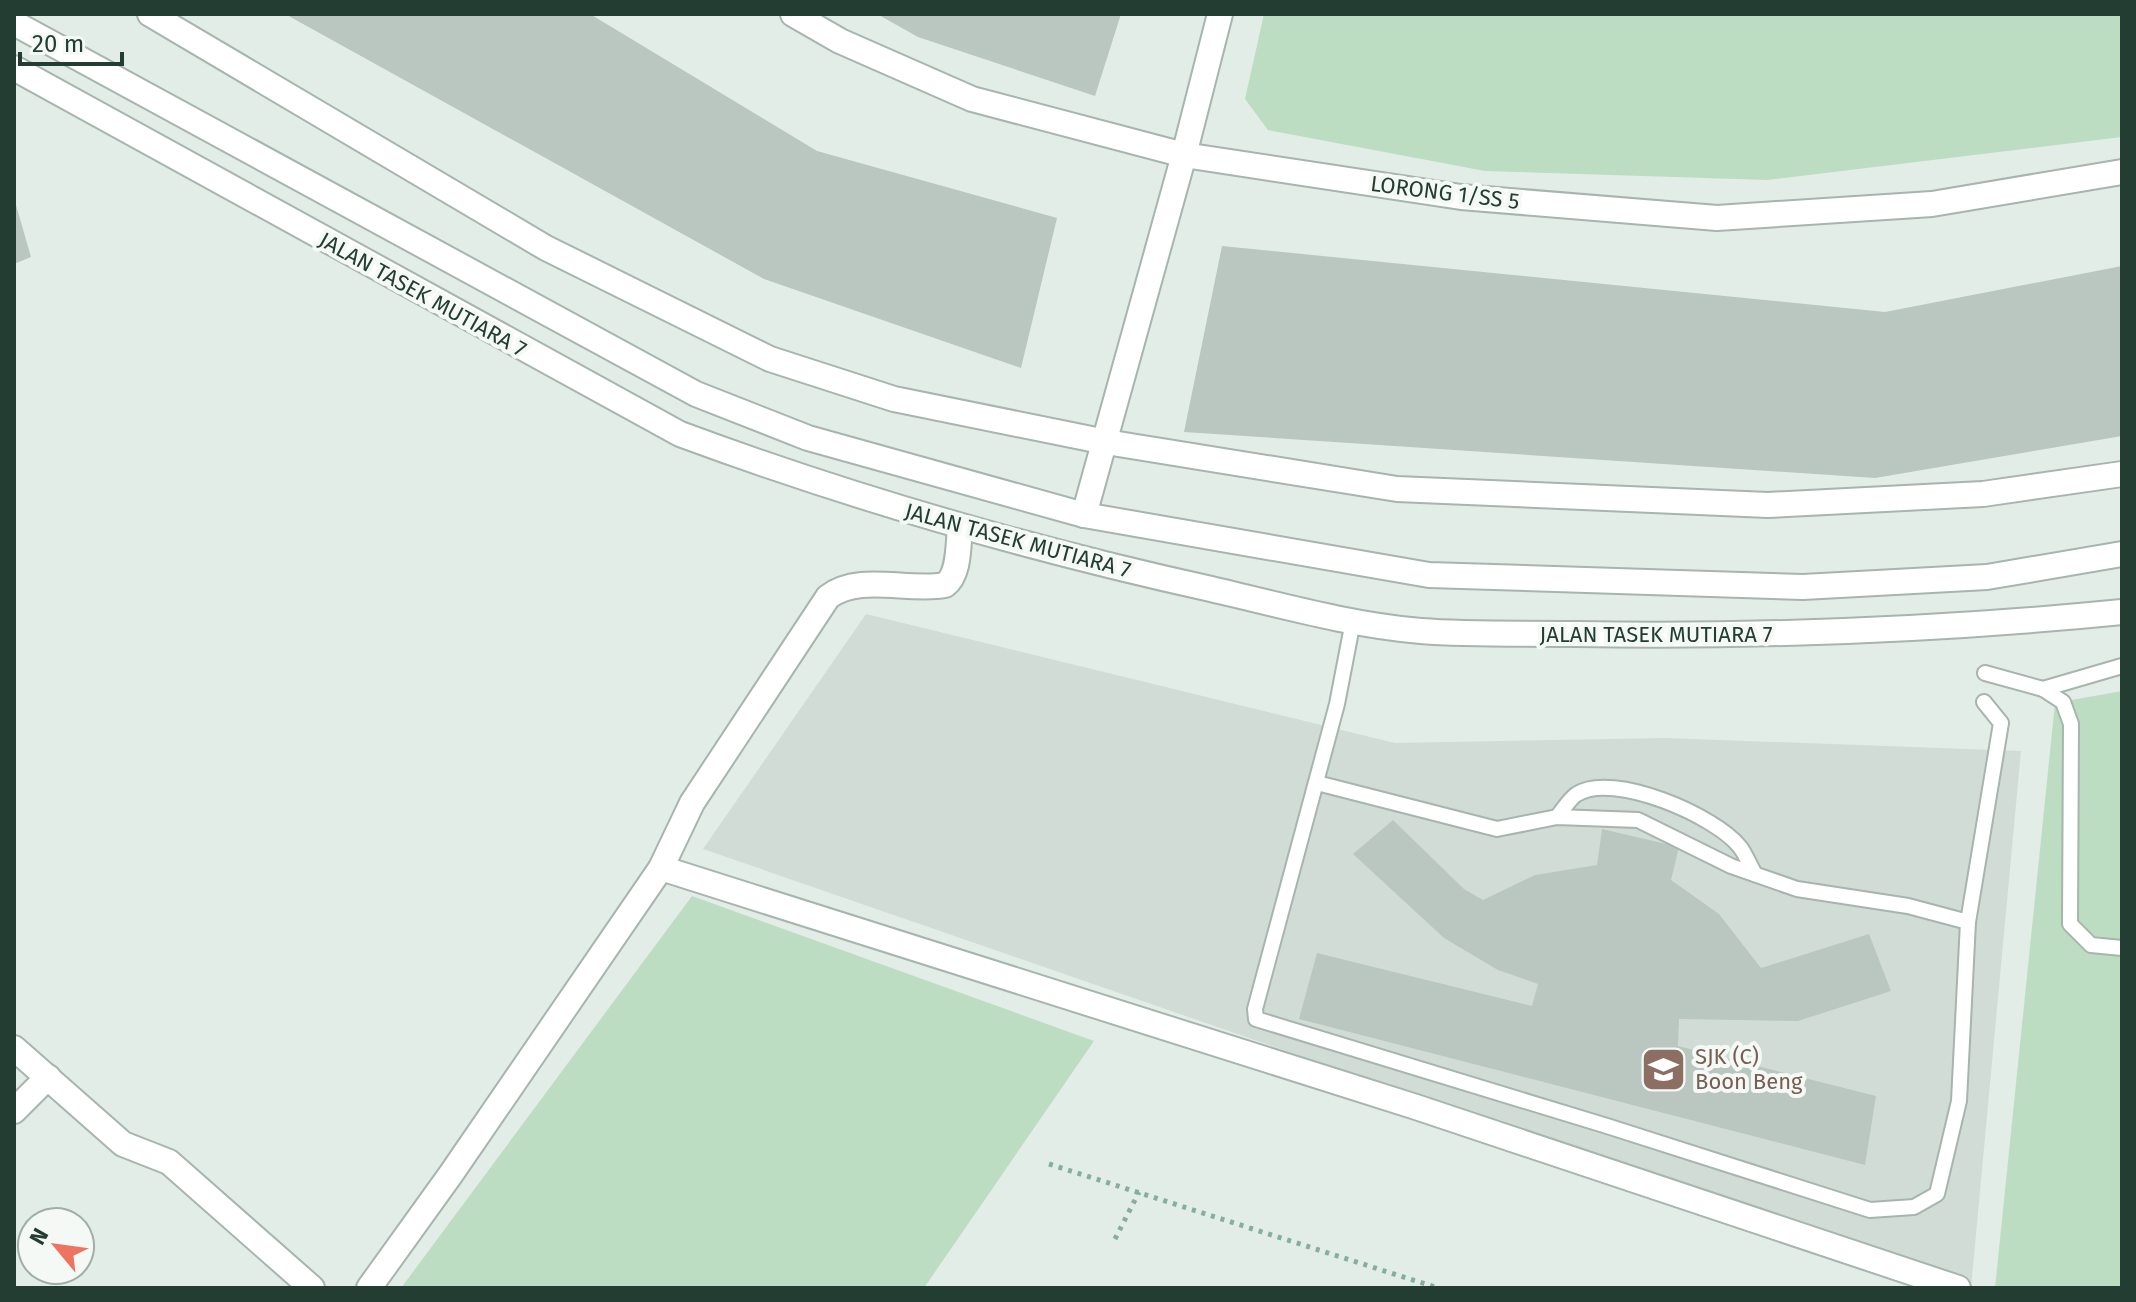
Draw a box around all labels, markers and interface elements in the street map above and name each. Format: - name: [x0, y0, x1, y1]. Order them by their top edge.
- scale bar: [20, 16, 122, 66]
- text: 20 m: [32, 30, 84, 58]
- street label: LORONG 1/SS 5: [1369, 170, 1521, 215]
- street label: JALAN TASEK MUTIARA 7: [314, 226, 531, 363]
- street label: JALAN TASEK MUTIARA 7: [902, 497, 1134, 584]
- street label: JALAN TASEK MUTIARA 7: [1540, 621, 1773, 648]
- place label: SJK (C) Boon Beng: [1695, 1043, 1803, 1095]
- school or university icon: SJK (C) Boon Beng: [1640, 1045, 1688, 1093]
- north arrow: [16, 1206, 96, 1286]
- text: N: [24, 1224, 54, 1249]

